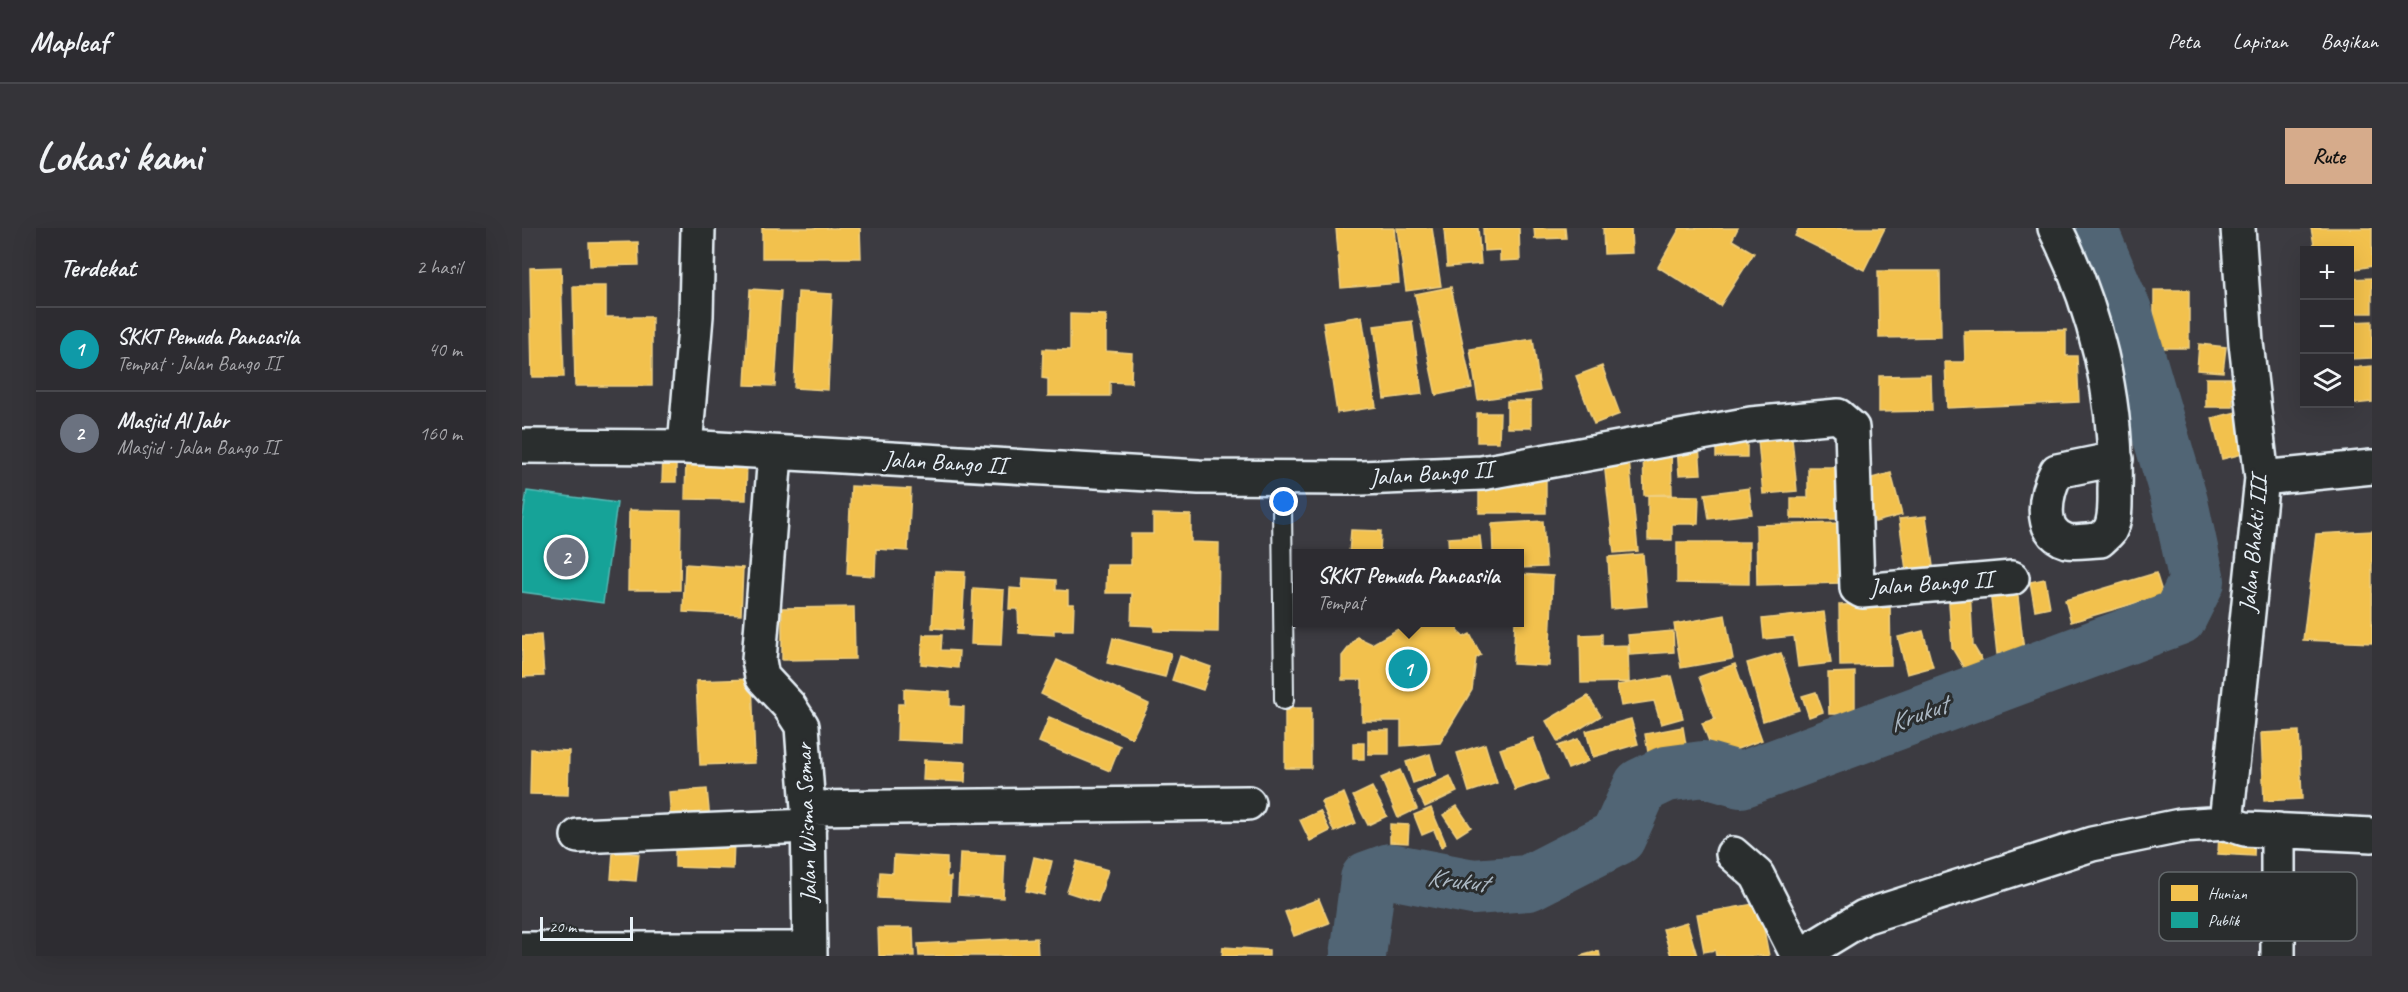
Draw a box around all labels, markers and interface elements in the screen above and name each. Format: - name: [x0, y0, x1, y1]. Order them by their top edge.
- text: Mapleaf: [30, 24, 108, 59]
- text: Peta: [2168, 28, 2200, 54]
- text: Lapisan: [2233, 28, 2288, 54]
- text: Bagikan: [2321, 28, 2378, 54]
- button: Rute: [2285, 128, 2372, 184]
- text: Lokasi kami: [36, 130, 202, 183]
- map controls: [2300, 246, 2354, 408]
- button: +: [2300, 246, 2354, 300]
- text: Terdekat: [60, 251, 136, 284]
- text: 2 hasil: [416, 255, 462, 280]
- button: −: [2300, 300, 2354, 354]
- text: SKKT Pemuda Pancasila: [117, 323, 299, 351]
- text: 1: [75, 337, 84, 362]
- text: 40 m: [428, 337, 462, 362]
- text: Tempat · Jalan Bango II: [117, 351, 280, 376]
- button: layers: [2300, 354, 2354, 408]
- text: Masjid Al Jabr: [117, 407, 228, 435]
- text: 2: [75, 421, 84, 446]
- text: 160 m: [419, 421, 462, 446]
- text: Masjid · Jalan Bango II: [117, 435, 279, 460]
- street label: Jalan Bango II: [882, 444, 1013, 480]
- street label: Jalan Bango II: [1367, 453, 1499, 492]
- street label: Jalan Bhakti III: [2232, 470, 2274, 615]
- your location: [1269, 487, 1298, 516]
- pin: 2: [546, 534, 585, 580]
- popup: [1293, 549, 1524, 627]
- text: SKKT Pemuda Pancasila: [1317, 562, 1500, 590]
- street label: Jalan Bango II: [1867, 563, 1999, 602]
- text: Tempat: [1317, 590, 1365, 615]
- pin: 1: [1388, 646, 1428, 692]
- water label: Krukut: [1884, 686, 1958, 740]
- street label: Jalan Wisma Semar: [788, 740, 824, 904]
- water label: Krukut: [1426, 860, 1495, 900]
- legend: [2159, 872, 2357, 941]
- text: Hunian: [2208, 884, 2248, 904]
- text: Publik: [2208, 911, 2240, 931]
- scale bar: [540, 914, 633, 942]
- text: 20 m: [549, 917, 576, 937]

